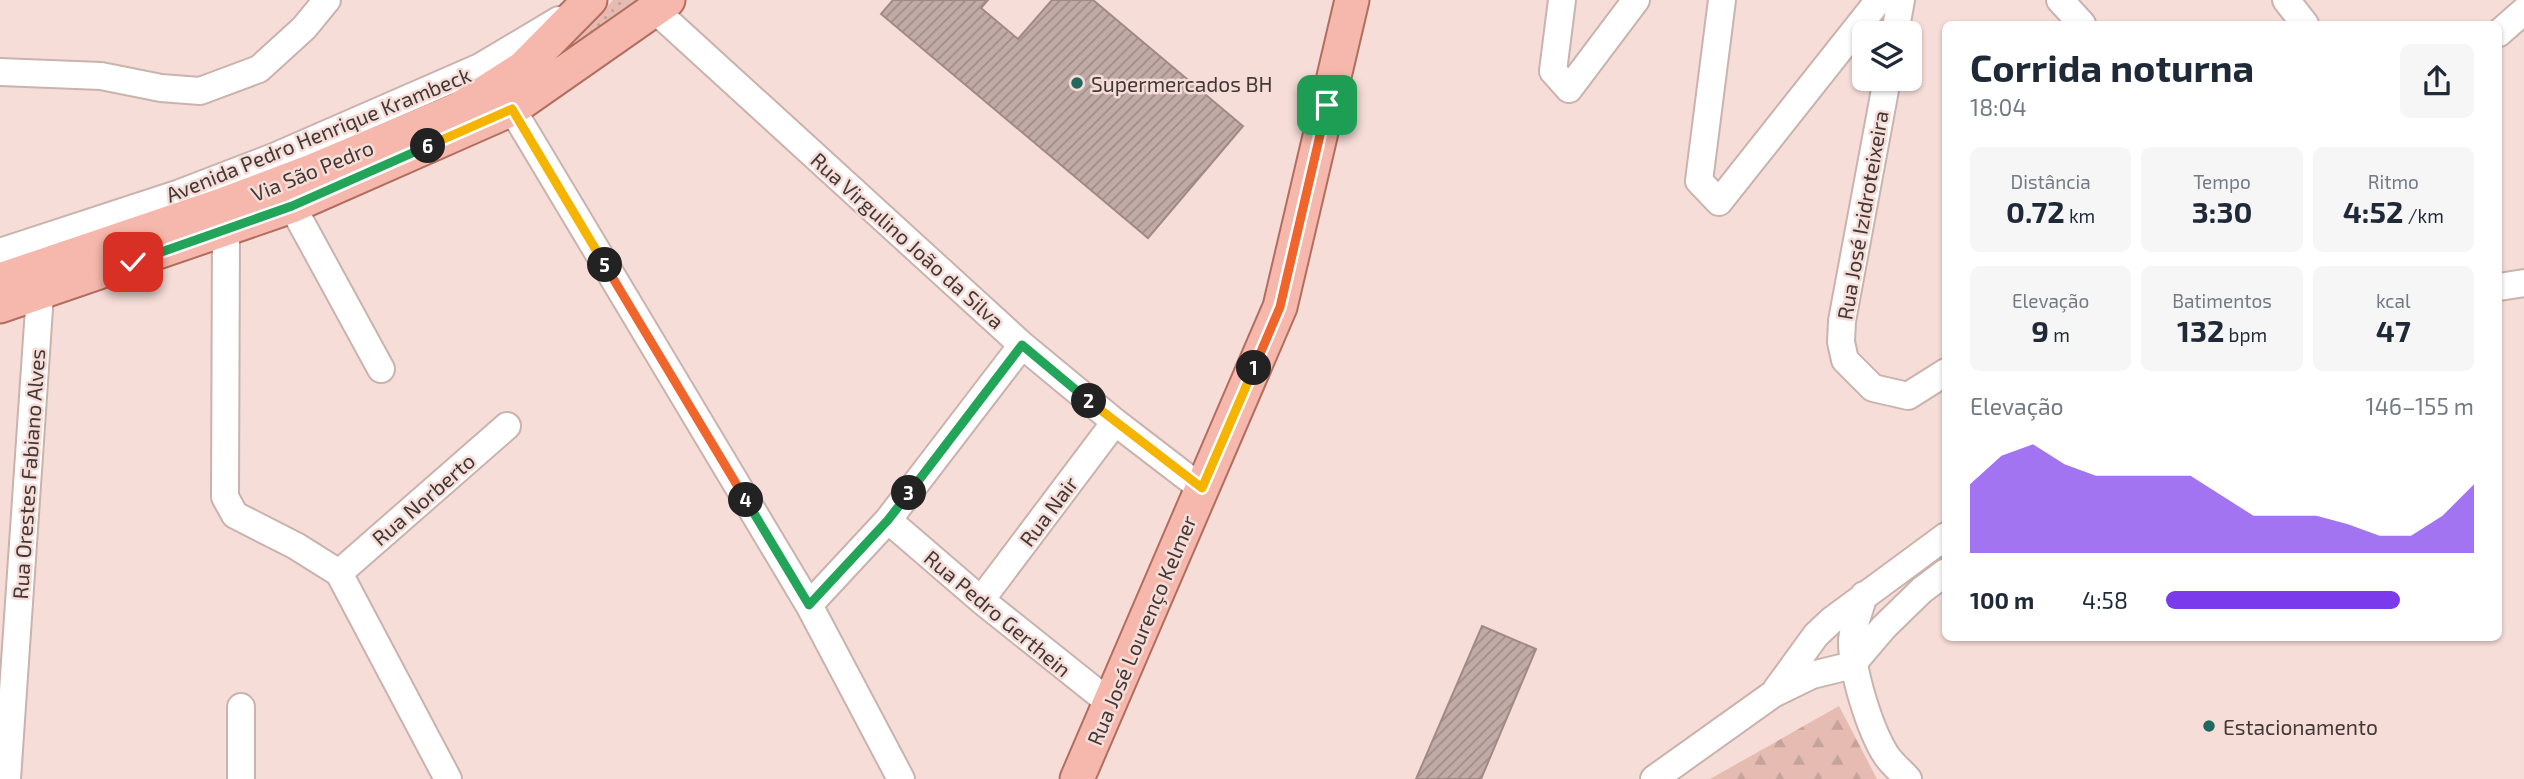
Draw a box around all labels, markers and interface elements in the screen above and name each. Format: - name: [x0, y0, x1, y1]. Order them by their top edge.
- map controls: [1852, 21, 1922, 91]
- button: layers: [1852, 21, 1922, 91]
- text: Corrida noturna: [1970, 44, 2254, 90]
- button: share: [2400, 44, 2474, 118]
- street label: Avenida Pedro Henrique Krambeck: [162, 61, 475, 207]
- place label: Supermercados BH: [1091, 71, 1273, 96]
- marker: Supermercados BH: [1069, 75, 1085, 91]
- pin: [1297, 75, 1357, 135]
- icon: arrive: [1308, 86, 1346, 124]
- text: 18:04: [1970, 93, 2027, 121]
- street label: Rua José Izidroteixeira: [1831, 109, 1893, 321]
- pin: 6: [410, 128, 446, 164]
- street label: Via São Pedro: [247, 134, 377, 206]
- text: 6: [422, 134, 433, 157]
- street label: Rua Virgulino João da Silva: [806, 147, 1010, 333]
- text: Distância: [2011, 170, 2091, 193]
- text: Tempo: [2193, 170, 2251, 193]
- text: Ritmo: [2368, 170, 2419, 193]
- text: 0.72: [2006, 193, 2065, 229]
- text: 3:30: [2192, 193, 2252, 229]
- text: 4:52: [2343, 193, 2404, 229]
- text: km: [2065, 204, 2095, 227]
- text: /km: [2404, 204, 2444, 227]
- pin: [103, 232, 163, 292]
- icon: check: [114, 243, 152, 281]
- pin: 5: [588, 247, 622, 282]
- text: 5: [599, 253, 610, 276]
- text: Elevação: [2012, 289, 2089, 312]
- text: Batimentos: [2172, 289, 2272, 312]
- text: kcal: [2376, 289, 2411, 312]
- text: 9: [2031, 312, 2049, 348]
- text: 132: [2177, 312, 2224, 348]
- text: 47: [2376, 312, 2411, 348]
- text: m: [2049, 323, 2070, 346]
- text: bpm: [2224, 323, 2267, 346]
- street label: Rua Orestes Fabiano Alves: [7, 348, 49, 600]
- pin: 1: [1236, 350, 1272, 386]
- text: 1: [1249, 356, 1258, 379]
- pin: 2: [1072, 384, 1106, 418]
- text: 2: [1083, 389, 1094, 412]
- text: Elevação: [1970, 392, 2064, 420]
- text: 146–155 m: [2366, 392, 2474, 420]
- street label: Rua Norberto: [367, 448, 479, 550]
- street label: Rua Nair: [1014, 471, 1083, 551]
- pin: 3: [892, 476, 926, 510]
- text: 3: [903, 481, 914, 504]
- pin: 4: [728, 482, 764, 518]
- text: 4: [739, 488, 752, 511]
- street label: Rua José Lourenço Kelmer: [1081, 511, 1203, 749]
- street label: Rua Pedro Gerthein: [920, 545, 1076, 681]
- text: 100 m: [1970, 586, 2034, 614]
- text: 4:58: [2082, 586, 2128, 614]
- place label: Estacionamento: [2223, 714, 2378, 739]
- marker: Estacionamento: [2201, 718, 2217, 734]

